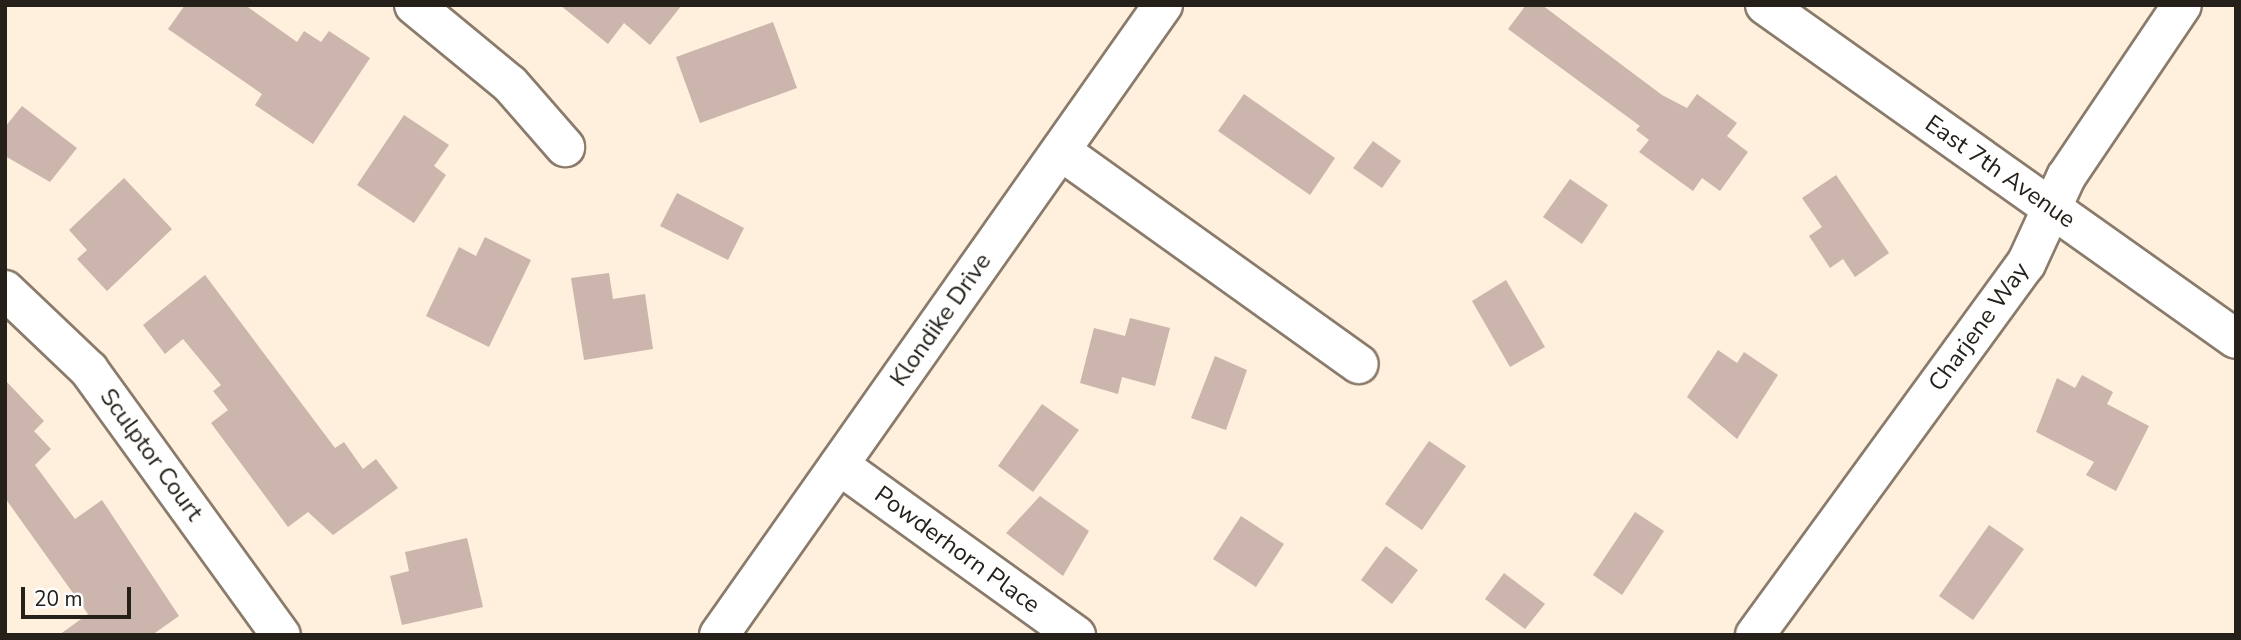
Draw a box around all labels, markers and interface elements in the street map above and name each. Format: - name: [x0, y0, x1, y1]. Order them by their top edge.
- street label: East 7th Avenue: [1919, 110, 2081, 234]
- street label: Klondike Drive: [884, 248, 998, 392]
- street label: Charjene Way: [1923, 257, 2035, 397]
- street label: Sculptor Court: [93, 383, 209, 527]
- street label: Powderhorn Place: [869, 480, 1045, 620]
- scale bar: [24, 574, 135, 618]
- text: 20 m: [34, 585, 83, 613]

